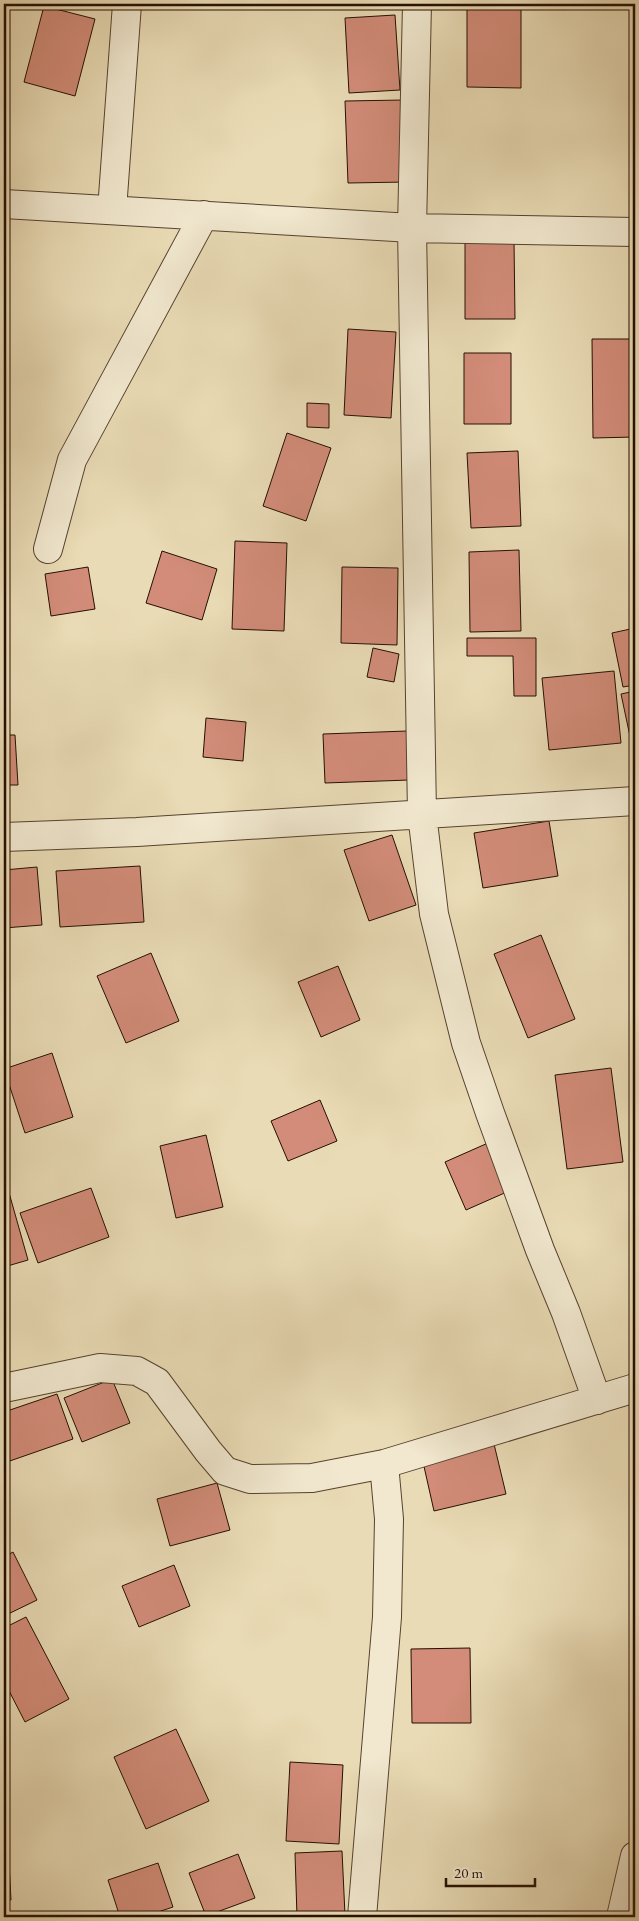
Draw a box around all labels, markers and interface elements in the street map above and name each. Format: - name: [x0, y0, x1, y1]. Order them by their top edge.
- scale bar: [446, 1856, 535, 1888]
- text: 20 m: [454, 1863, 483, 1882]

